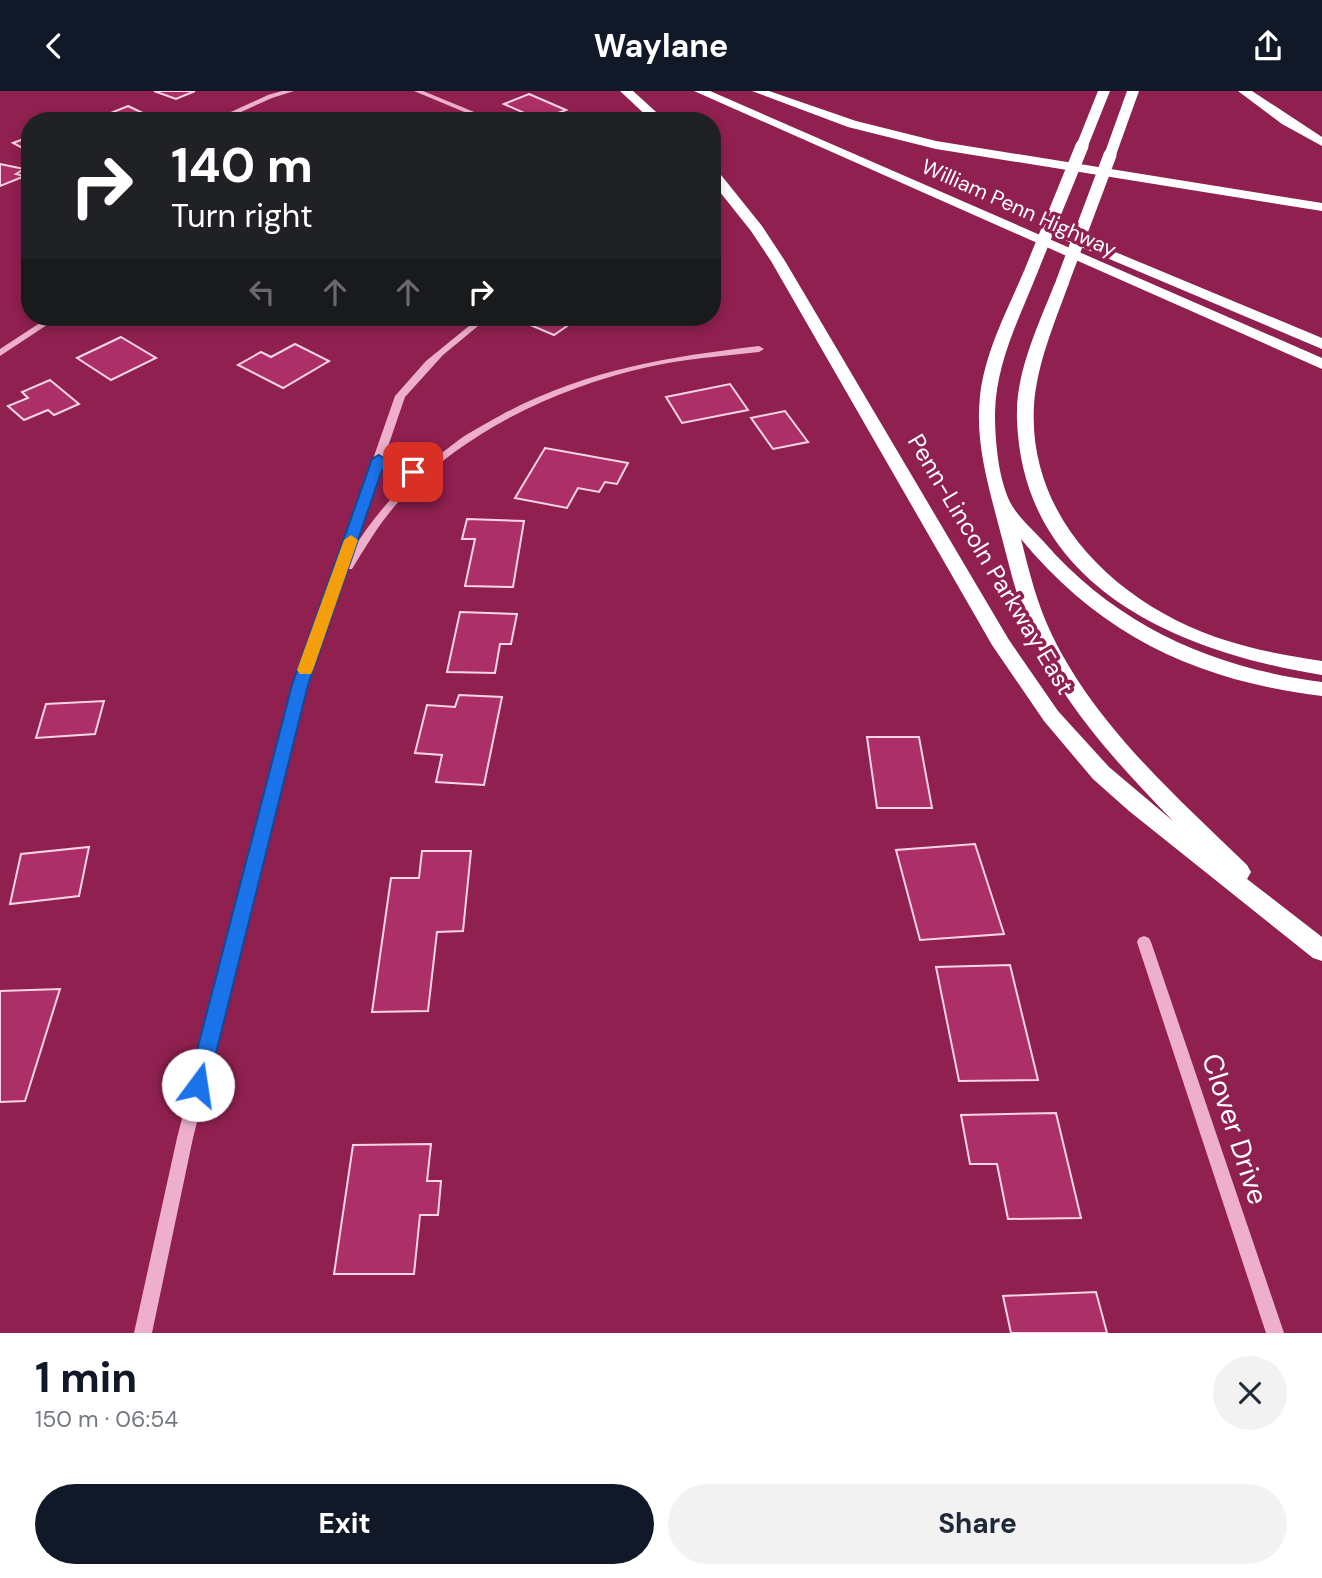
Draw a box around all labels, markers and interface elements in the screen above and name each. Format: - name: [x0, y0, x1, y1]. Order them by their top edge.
- text: Waylane: [594, 25, 728, 67]
- icon: back: [35, 27, 73, 65]
- icon: share: [1249, 27, 1287, 65]
- text: 140 m: [171, 133, 313, 197]
- icon: right: [56, 140, 147, 231]
- street label: William Penn Highway: [917, 152, 1121, 264]
- text: Turn right: [171, 195, 313, 237]
- icon: left: [243, 273, 281, 311]
- icon: ahead: [316, 273, 354, 311]
- icon: ahead: [389, 273, 427, 311]
- icon: right: [462, 273, 500, 311]
- street label: Penn-Lincoln Parkway East: [901, 428, 1081, 700]
- pin: [383, 442, 443, 502]
- icon: arrive: [394, 453, 432, 491]
- position arrow: [161, 1048, 235, 1122]
- street label: Clover Drive: [1193, 1049, 1277, 1209]
- text: 1 min: [35, 1350, 137, 1405]
- button: close: [1213, 1356, 1287, 1430]
- text: 150 m · 06:54: [35, 1404, 178, 1434]
- button: Exit: [35, 1484, 654, 1564]
- button: Share: [668, 1484, 1287, 1564]

